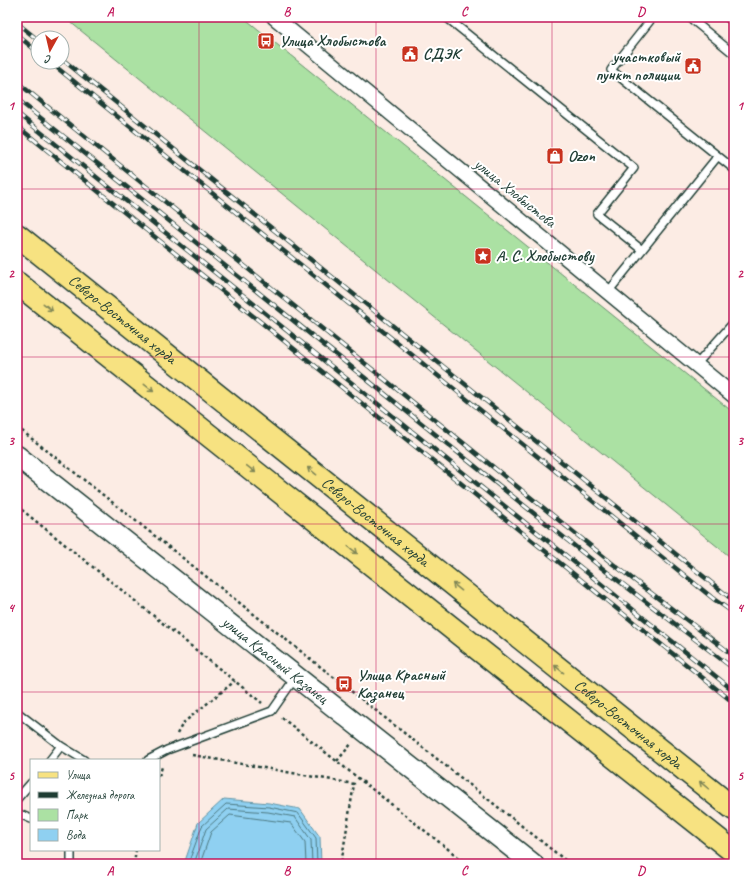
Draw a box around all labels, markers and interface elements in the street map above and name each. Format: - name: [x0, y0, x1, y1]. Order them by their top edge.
- text: A: [107, 4, 115, 20]
- text: B: [284, 4, 292, 20]
- text: C: [461, 4, 469, 20]
- text: D: [637, 4, 646, 20]
- north arrow: [30, 30, 70, 70]
- bus stop icon: Улица Хлобыстова: [256, 31, 276, 51]
- place label: Улица Хлобыстова: [279, 31, 387, 51]
- public building icon: СДЭК: [400, 44, 420, 64]
- place label: СДЭК: [423, 44, 464, 64]
- place label: участковый пункт полиции: [595, 47, 681, 85]
- text: С: [43, 52, 52, 67]
- public building icon: участковый пункт полиции: [683, 56, 703, 76]
- text: 1: [8, 98, 16, 114]
- text: 1: [737, 98, 745, 114]
- shop icon: Ozon: [545, 146, 565, 166]
- place label: Ozon: [568, 146, 595, 166]
- street label: улица Хлобыстова: [469, 153, 561, 233]
- place icon: А. С. Хлобыстову: [473, 246, 493, 266]
- place label: А. С. Хлобыстову: [496, 246, 596, 266]
- text: 2: [8, 266, 15, 282]
- text: 2: [737, 266, 744, 282]
- street label: Северо-Восточная хорда: [64, 270, 182, 370]
- one-way arrow: [42, 303, 53, 312]
- one-way arrow: [144, 384, 155, 392]
- text: 3: [8, 433, 15, 449]
- text: 3: [737, 433, 744, 449]
- one-way arrow: [246, 464, 257, 473]
- one-way arrow: [307, 466, 318, 475]
- street label: Северо-Восточная хорда: [317, 473, 434, 572]
- one-way arrow: [347, 545, 358, 554]
- one-way arrow: [452, 583, 463, 592]
- text: 4: [8, 600, 16, 616]
- text: 4: [737, 600, 745, 616]
- street label: улица Красный Казанец: [217, 611, 333, 709]
- one-way arrow: [553, 664, 564, 673]
- place label: Улица Красный Казанец: [357, 665, 446, 703]
- bus stop icon: Улица Красный Казанец: [334, 674, 354, 694]
- street label: Северо-Восточная хорда: [570, 675, 687, 775]
- legend: [30, 759, 160, 851]
- text: Улица: [66, 767, 91, 783]
- text: 5: [8, 768, 15, 784]
- text: 5: [737, 768, 744, 784]
- one-way arrow: [698, 781, 709, 789]
- text: Железная дорога: [66, 787, 135, 803]
- text: Парк: [66, 807, 89, 823]
- text: Вода: [66, 827, 87, 843]
- text: A: [107, 863, 115, 879]
- text: B: [284, 863, 292, 879]
- text: C: [461, 863, 469, 879]
- text: D: [637, 863, 646, 879]

